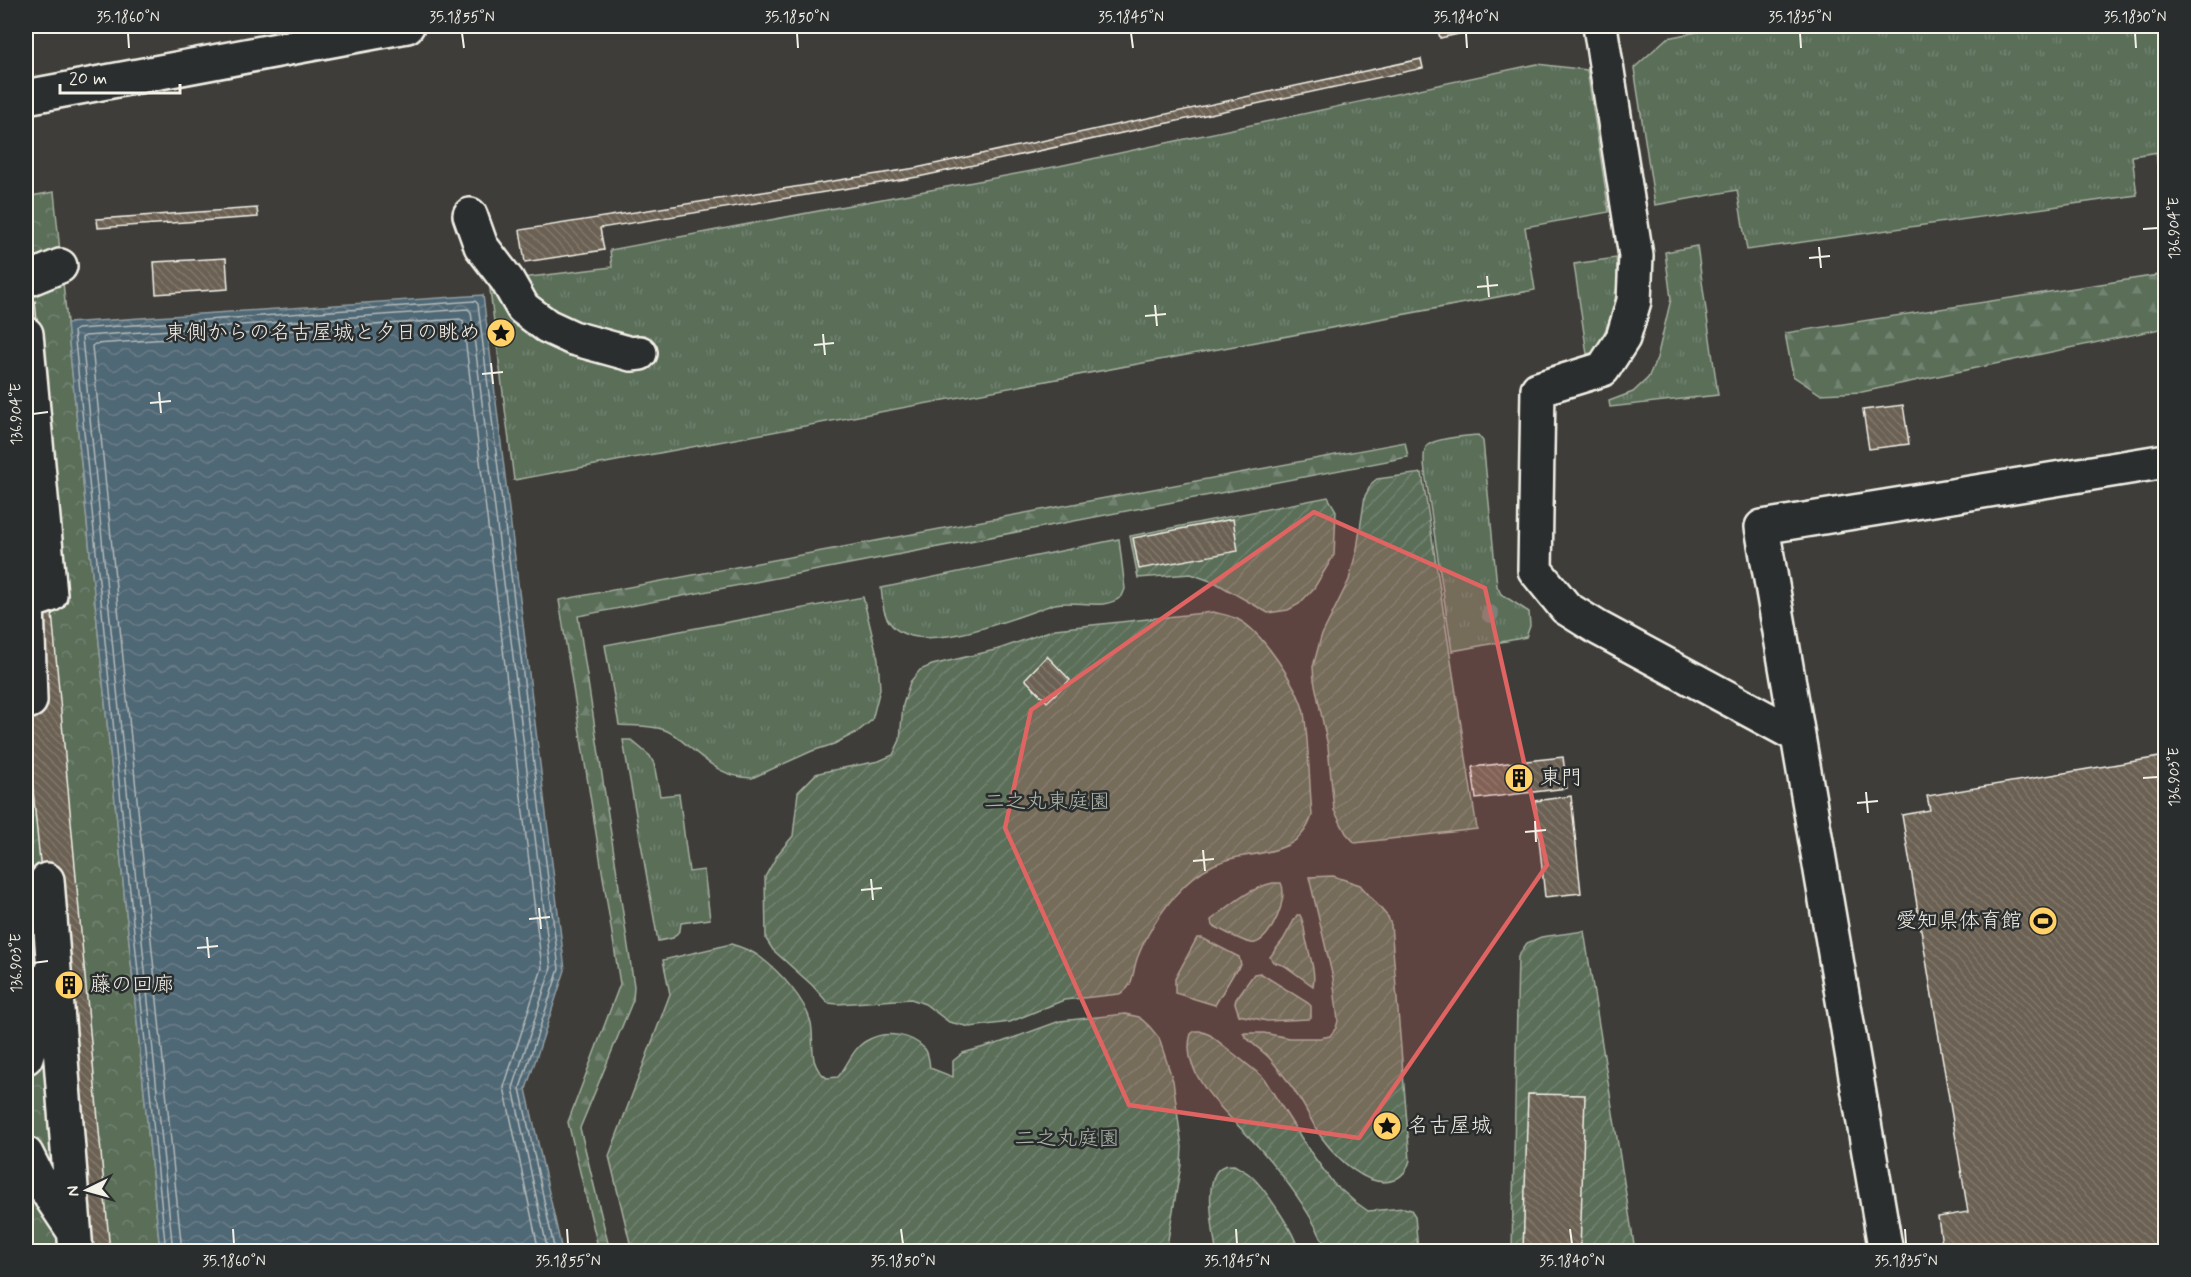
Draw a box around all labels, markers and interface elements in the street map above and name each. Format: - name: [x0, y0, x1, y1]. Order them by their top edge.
- text: 35.1860°N: [96, 8, 160, 28]
- text: 35.1855°N: [429, 8, 495, 28]
- text: 35.1850°N: [764, 8, 830, 28]
- text: 35.1845°N: [1098, 8, 1164, 28]
- text: 35.1840°N: [1433, 8, 1499, 28]
- text: 35.1835°N: [1768, 8, 1832, 28]
- text: 35.1830°N: [2104, 8, 2166, 28]
- scale bar: [60, 57, 180, 95]
- text: 20 m: [69, 67, 107, 91]
- text: 136.904°E: [2165, 197, 2185, 259]
- place icon: 東側からの名古屋城と夕日の眺め: [485, 317, 517, 349]
- place label: 東側からの名古屋城と夕日の眺め: [165, 319, 480, 347]
- text: 136.904°E: [7, 383, 27, 445]
- text: 136.903°E: [2165, 747, 2185, 807]
- building icon: 東門: [1503, 762, 1535, 794]
- place label: 東門: [1540, 764, 1582, 792]
- park label: 二之丸東庭園: [984, 788, 1110, 816]
- sports icon: 愛知県体育館: [2027, 905, 2059, 937]
- place label: 愛知県体育館: [1896, 907, 2022, 935]
- text: 136.903°E: [7, 933, 27, 993]
- building icon: 藤の回廊: [53, 969, 85, 1001]
- place label: 藤の回廊: [90, 971, 174, 999]
- place icon: 名古屋城: [1371, 1110, 1403, 1142]
- place label: 名古屋城: [1408, 1112, 1492, 1140]
- park label: 二之丸庭園: [1015, 1125, 1120, 1153]
- north arrow: [57, 1160, 117, 1220]
- text: N: [63, 1185, 84, 1197]
- text: 35.1860°N: [202, 1252, 266, 1272]
- text: 35.1855°N: [535, 1252, 601, 1272]
- text: 35.1850°N: [870, 1252, 936, 1272]
- text: 35.1845°N: [1204, 1252, 1270, 1272]
- text: 35.1840°N: [1539, 1252, 1605, 1272]
- text: 35.1835°N: [1874, 1252, 1938, 1272]

